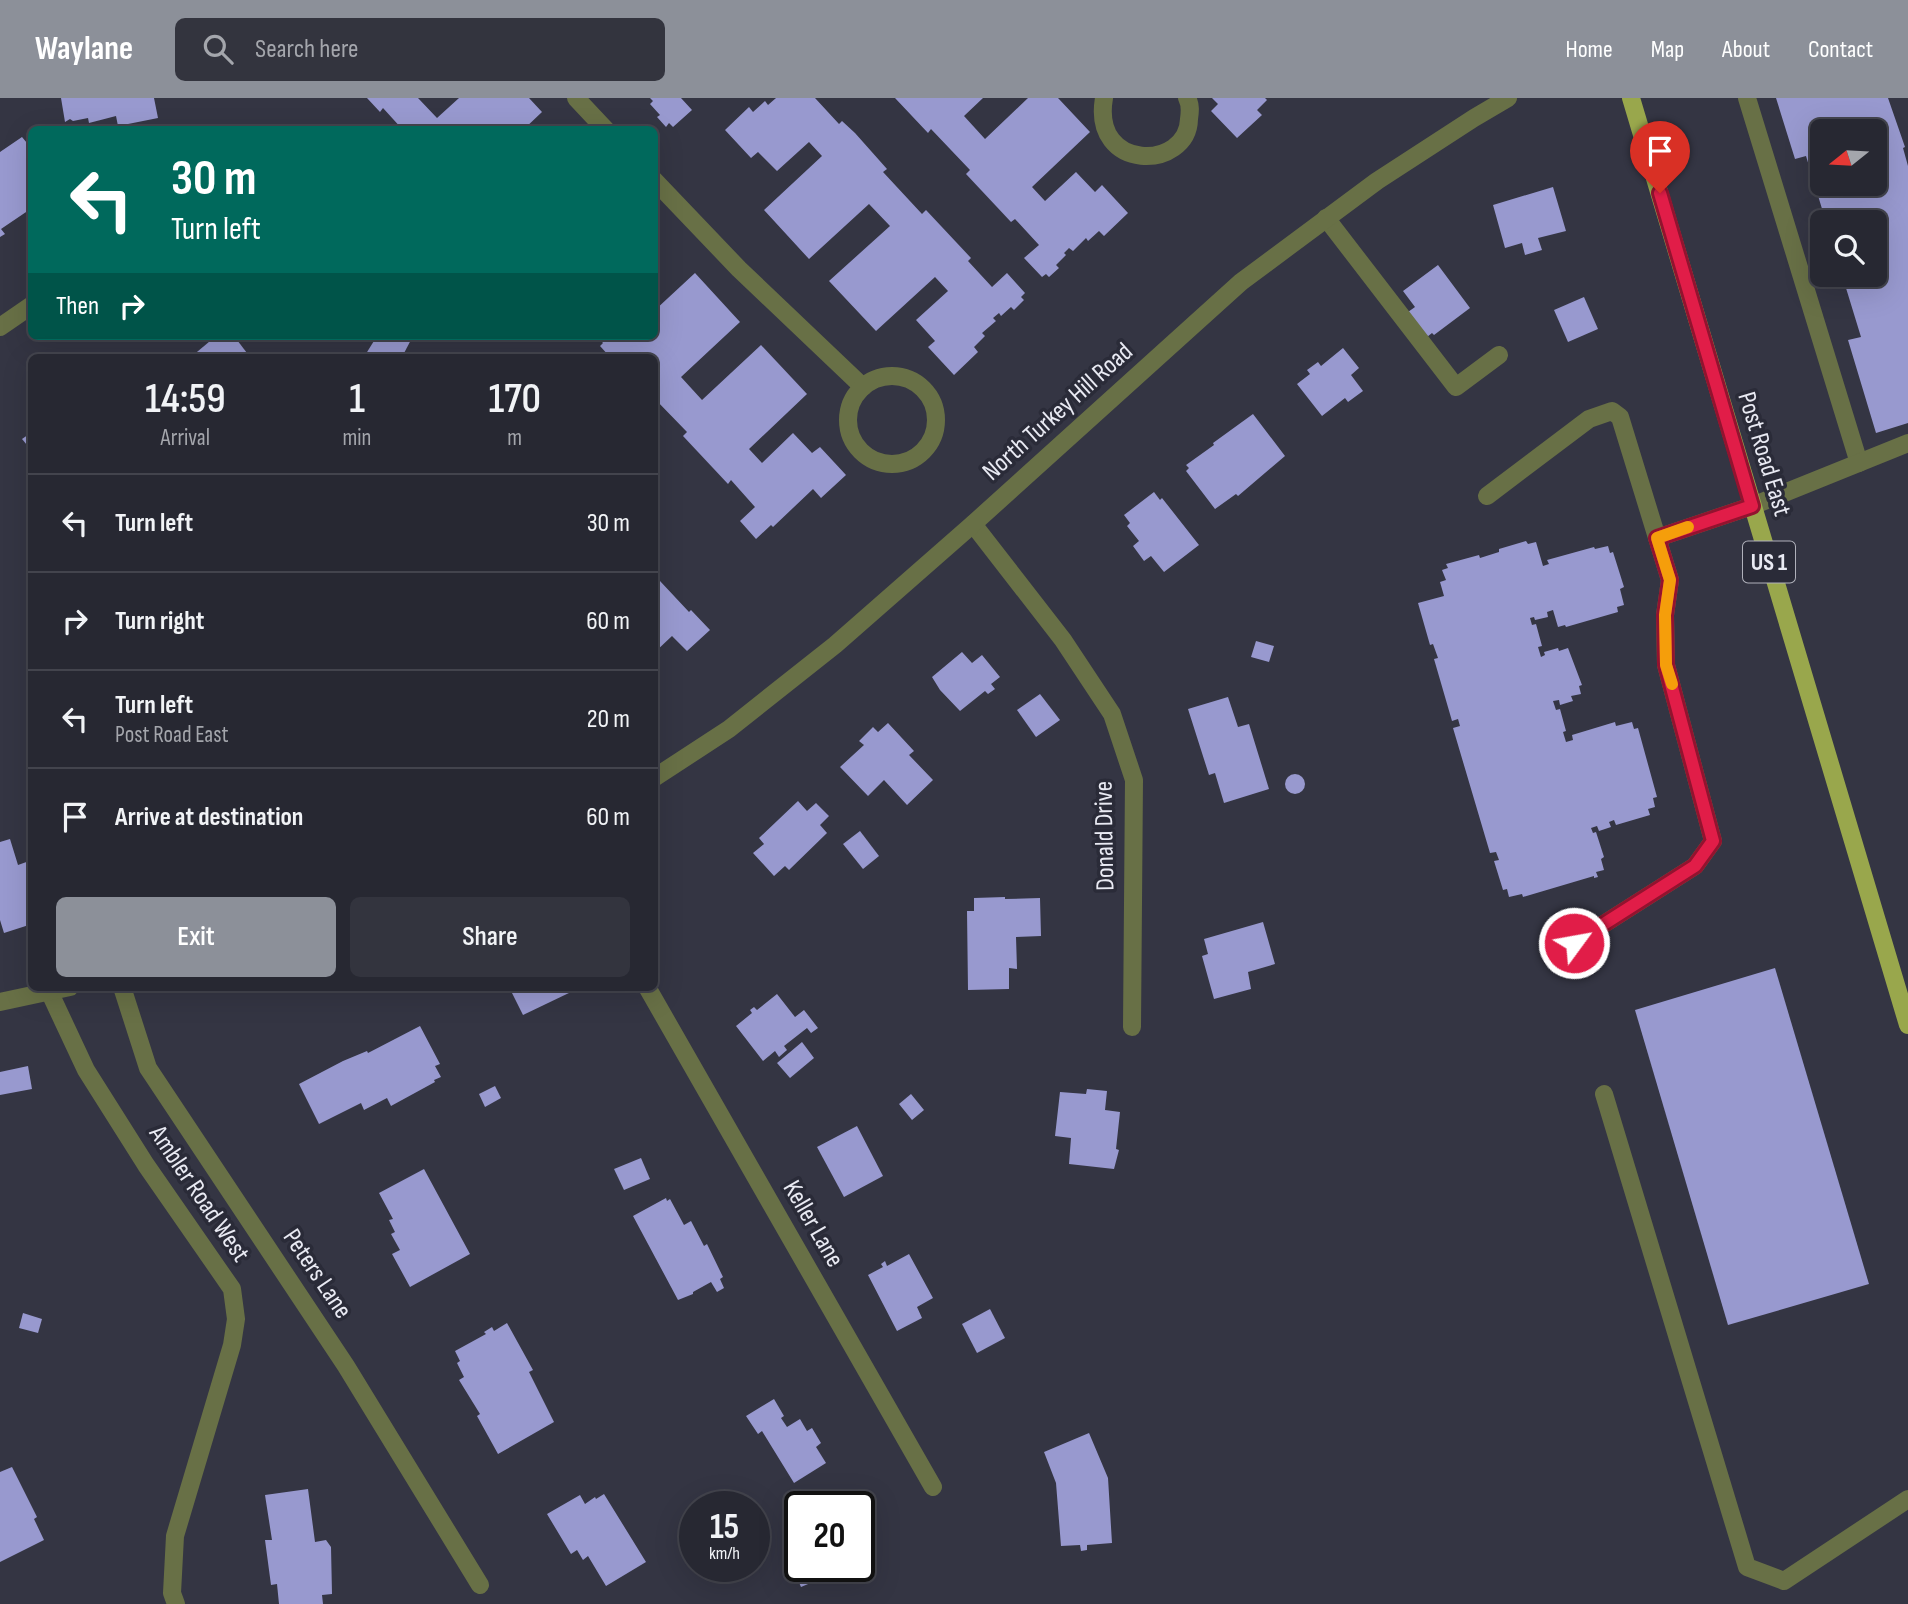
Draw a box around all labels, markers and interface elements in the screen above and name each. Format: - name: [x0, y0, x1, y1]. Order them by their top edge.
- search box: [175, 18, 665, 81]
- text: Waylane: [35, 29, 133, 69]
- icon: search: [199, 30, 237, 68]
- text: Search here: [255, 34, 358, 65]
- text: Home: [1565, 35, 1613, 64]
- text: Map: [1651, 35, 1684, 64]
- text: About: [1722, 35, 1770, 64]
- text: Contact: [1808, 35, 1873, 64]
- north arrow: [1810, 119, 1886, 196]
- map controls: [1810, 119, 1887, 287]
- pin: [1630, 121, 1690, 193]
- icon: arrive: [1641, 132, 1679, 170]
- text: 30 m: [171, 150, 256, 209]
- icon: left: [56, 154, 147, 245]
- text: Turn left: [171, 210, 261, 249]
- button: search: [1810, 210, 1887, 287]
- icon: right: [113, 287, 151, 325]
- text: Then: [56, 291, 99, 322]
- street label: North Turkey Hill Road: [977, 337, 1139, 487]
- text: 14:59: [145, 374, 226, 425]
- text: 1: [349, 374, 365, 425]
- text: 170: [488, 374, 541, 425]
- street label: Post Road East: [1730, 388, 1798, 520]
- text: Arrival: [161, 424, 210, 452]
- text: min: [343, 424, 371, 452]
- text: m: [507, 424, 522, 452]
- icon: left: [56, 504, 94, 542]
- text: Turn left: [115, 508, 193, 539]
- text: 30 m: [587, 508, 630, 539]
- road number: US 1: [1743, 542, 1795, 583]
- icon: right: [56, 602, 94, 640]
- text: Turn right: [115, 606, 204, 637]
- text: 60 m: [586, 606, 630, 637]
- text: Turn left: [115, 690, 193, 721]
- icon: left: [56, 700, 94, 738]
- text: 20 m: [587, 704, 630, 735]
- text: Post Road East: [115, 721, 228, 749]
- street label: Donald Drive: [1089, 781, 1121, 891]
- icon: arrive: [56, 798, 94, 836]
- text: Arrive at destination: [115, 802, 303, 833]
- text: 60 m: [586, 802, 630, 833]
- button: Exit: [56, 897, 336, 977]
- button: Share: [350, 897, 630, 977]
- position arrow: [1537, 906, 1611, 980]
- street label: Ambler Road West: [142, 1119, 256, 1268]
- street label: Keller Lane: [776, 1175, 850, 1273]
- street label: Peters Lane: [276, 1223, 358, 1325]
- speed limit sign: 20: [784, 1491, 875, 1582]
- text: 15: [710, 1506, 739, 1549]
- text: km/h: [709, 1543, 740, 1564]

